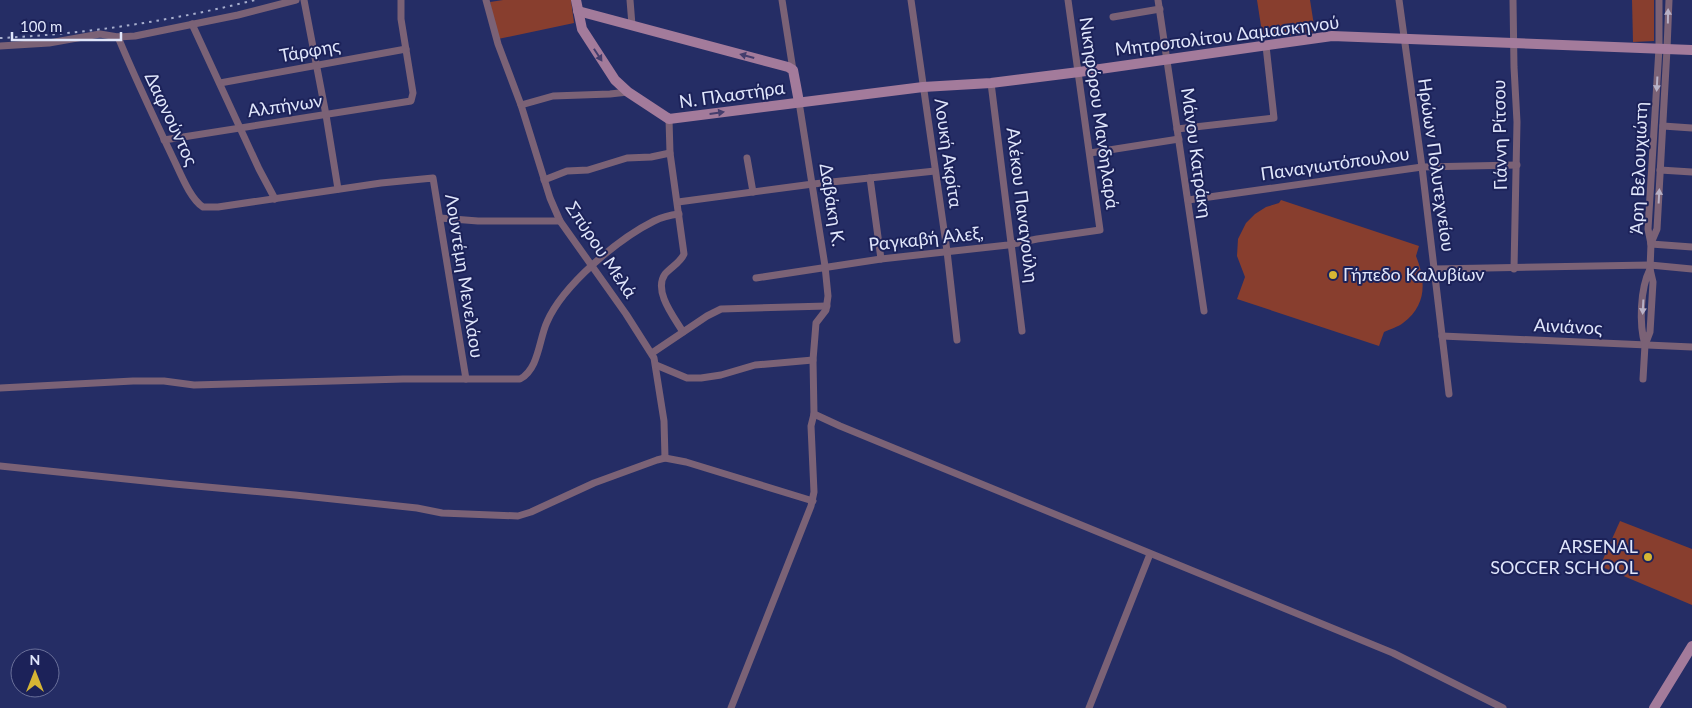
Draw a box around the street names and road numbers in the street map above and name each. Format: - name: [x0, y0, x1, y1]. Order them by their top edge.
- street label: Μητροπολίτου Δαμασκηνού: [1114, 10, 1340, 60]
- street label: Νικηφόρου Μανδηλαρά: [1076, 15, 1124, 211]
- street label: Τάρφης: [278, 34, 343, 66]
- street label: Δαφνούντος: [141, 68, 203, 169]
- street label: Ν. Πλαστήρα: [677, 76, 787, 112]
- street label: Ηρώων Πολυτεχνείου: [1414, 77, 1460, 253]
- street label: Γιάννη Ρίτσου: [1487, 79, 1511, 191]
- street label: Μάνου Κατράκη: [1177, 86, 1217, 219]
- street label: Αλπήνων: [246, 89, 324, 121]
- street label: Λουκή Ακρίτα: [930, 97, 968, 209]
- street label: Άρη Βελουχιώτη: [1625, 101, 1651, 235]
- street label: Αλέκου Παναγούλη: [1003, 126, 1043, 284]
- street label: Παναγιωτόπουλου: [1259, 142, 1411, 184]
- street label: Δαβάκη Κ.: [816, 162, 850, 248]
- street label: Λουντέμη Μενελάου: [441, 192, 489, 359]
- street label: Σπύρου Μελά: [562, 197, 642, 302]
- street label: Ραγκαβή Αλεξ,: [867, 221, 984, 255]
- street label: Αινιάνος: [1533, 313, 1604, 339]

